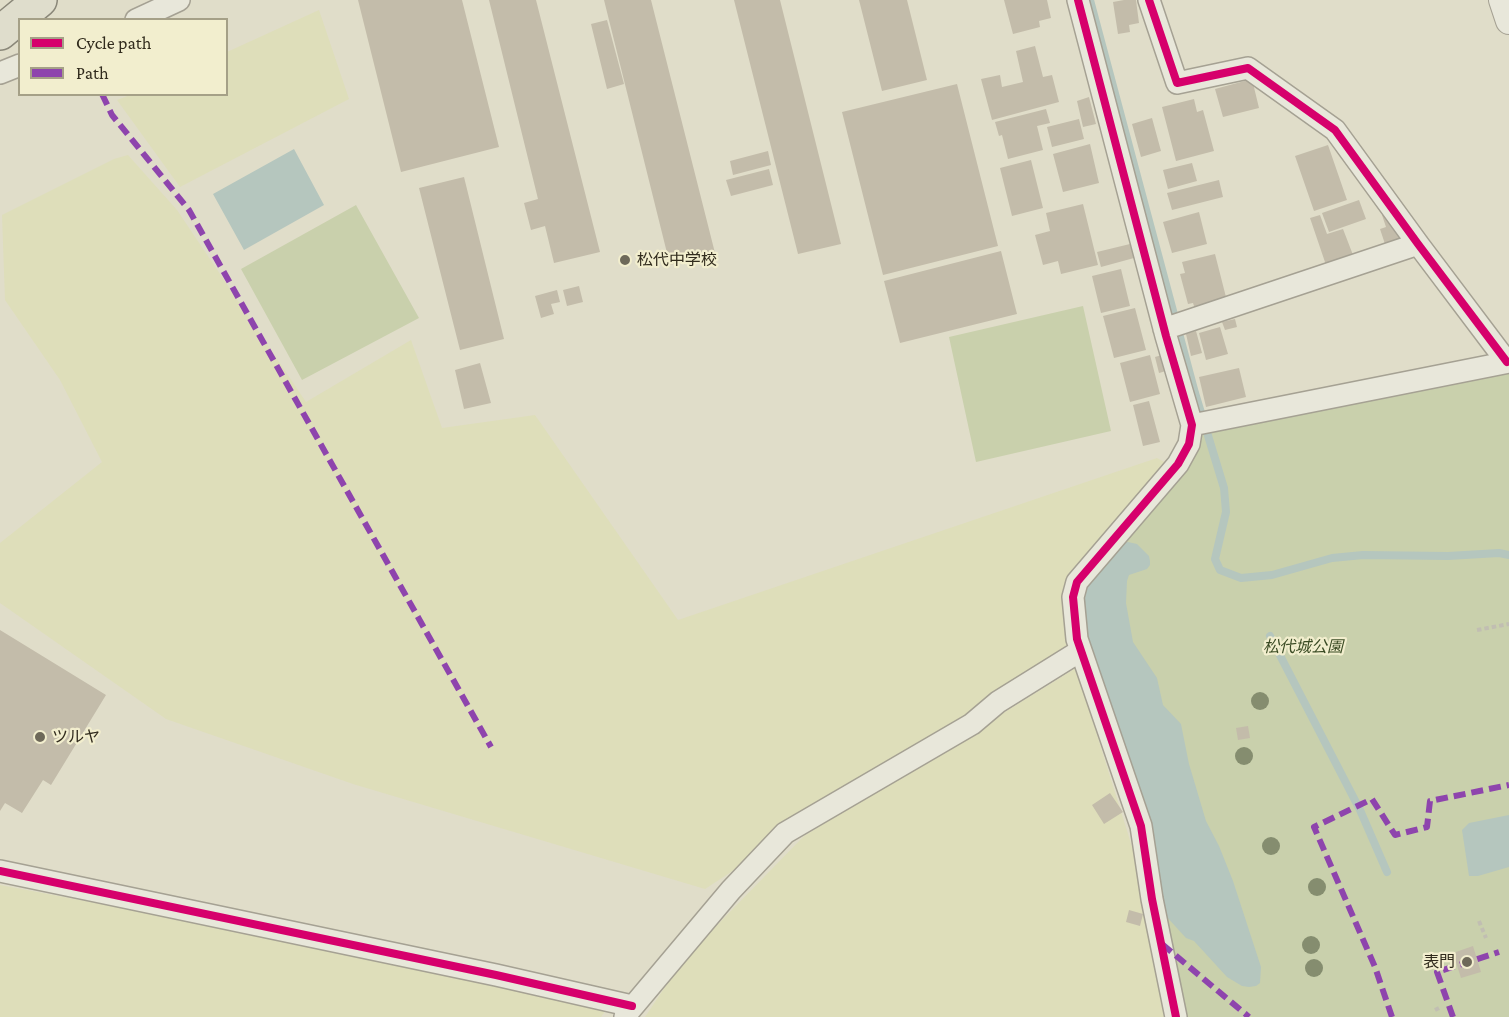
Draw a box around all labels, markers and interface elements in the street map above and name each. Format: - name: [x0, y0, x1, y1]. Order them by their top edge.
- legend: [18, 18, 228, 96]
- text: Cycle path: [76, 33, 151, 53]
- text: Path: [76, 63, 109, 83]
- place label: 松代中学校: [637, 250, 717, 270]
- marker: 松代中学校: [618, 253, 632, 267]
- park label: 松代城公園: [1263, 637, 1343, 657]
- place label: ツルヤ: [52, 727, 100, 747]
- marker: ツルヤ: [33, 730, 47, 744]
- place label: 表門: [1423, 952, 1455, 972]
- marker: 表門: [1460, 955, 1474, 969]

